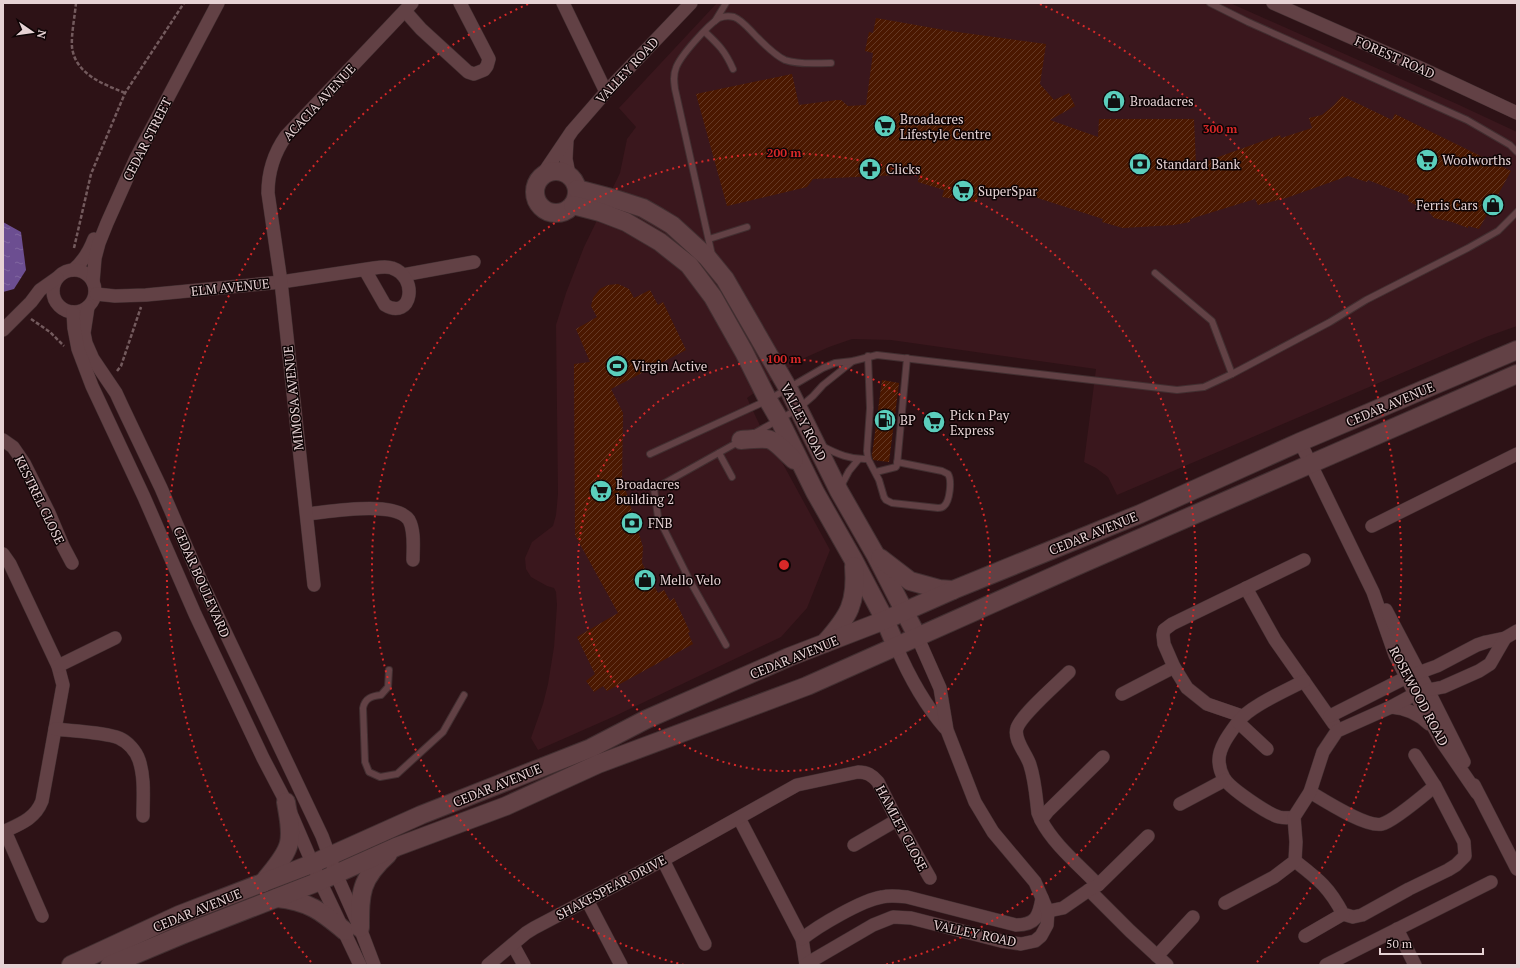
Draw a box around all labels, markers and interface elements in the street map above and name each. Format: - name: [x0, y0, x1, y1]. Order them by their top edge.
- north arrow: [12, 12, 52, 52]
- text: N: [34, 29, 50, 41]
- street label: FOREST ROAD: [1352, 31, 1438, 83]
- street label: VALLEY ROAD: [592, 33, 662, 107]
- street label: ACACIA AVENUE: [279, 60, 359, 144]
- shop icon: Broadacres: [1101, 88, 1127, 114]
- place label: Broadacres: [1130, 92, 1194, 110]
- street label: CEDAR STREET: [118, 94, 176, 184]
- place label: Broadacres Lifestyle Centre: [900, 110, 991, 143]
- supermarket icon: Broadacres Lifestyle Centre: [872, 113, 898, 139]
- text: 300 m: [1203, 121, 1237, 136]
- text: 200 m: [767, 145, 801, 160]
- supermarket icon: Woolworths: [1414, 147, 1440, 173]
- bank icon: Standard Bank: [1127, 151, 1153, 177]
- place label: Woolworths: [1442, 151, 1511, 169]
- place label: Standard Bank: [1156, 155, 1241, 173]
- pharmacy icon: Clicks: [857, 156, 883, 182]
- place label: Clicks: [886, 160, 921, 178]
- supermarket icon: SuperSpar: [950, 178, 976, 204]
- place label: SuperSpar: [978, 182, 1037, 200]
- shop icon: Ferris Cars: [1480, 192, 1506, 218]
- place label: Ferris Cars: [1416, 196, 1478, 214]
- street label: ELM AVENUE: [190, 274, 270, 300]
- street label: MIMOSA AVENUE: [279, 345, 307, 451]
- text: 100 m: [767, 351, 801, 366]
- sports icon: Virgin Active: [604, 353, 630, 379]
- place label: Virgin Active: [632, 357, 707, 375]
- street label: CEDAR AVENUE: [1343, 377, 1437, 431]
- street label: VALLEY ROAD: [777, 380, 831, 464]
- place label: Pick n Pay Express: [950, 406, 1010, 439]
- fuel station icon: BP: [872, 407, 898, 433]
- supermarket icon: Pick n Pay Express: [921, 409, 947, 435]
- place label: BP: [900, 411, 916, 429]
- street label: KESTREL CLOSE: [11, 453, 69, 547]
- place label: Broadacres building 2: [616, 475, 680, 508]
- supermarket icon: Broadacres building 2: [588, 478, 614, 504]
- street label: CEDAR AVENUE: [1046, 507, 1140, 559]
- bank icon: FNB: [619, 510, 645, 536]
- place label: FNB: [648, 514, 673, 532]
- street label: CEDAR BOULEVARD: [169, 524, 235, 640]
- centre of rings: [777, 558, 791, 572]
- shop icon: Mello Velo: [632, 567, 658, 593]
- place label: Mello Velo: [660, 571, 721, 589]
- street label: CEDAR AVENUE: [747, 631, 841, 683]
- street label: ROSEWOOD ROAD: [1385, 643, 1453, 749]
- street label: CEDAR AVENUE: [450, 759, 544, 811]
- street label: HAMLET CLOSE: [872, 782, 932, 874]
- street label: SHAKESPEAR DRIVE: [553, 850, 669, 924]
- street label: CEDAR AVENUE: [150, 884, 244, 936]
- street label: VALLEY ROAD: [932, 915, 1018, 951]
- scale bar: [1380, 930, 1483, 956]
- text: 50 m: [1386, 936, 1413, 951]

